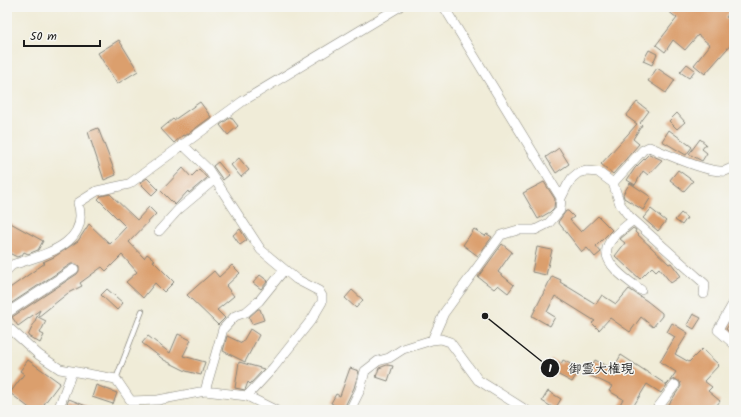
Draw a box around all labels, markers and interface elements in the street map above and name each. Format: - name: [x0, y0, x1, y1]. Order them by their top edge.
- scale bar: [24, 22, 100, 48]
- text: 50 m: [30, 27, 57, 46]
- callout: 御霊大権現: [540, 356, 641, 381]
- text: 1: [548, 359, 552, 378]
- text: 御霊大権現: [568, 359, 634, 380]

